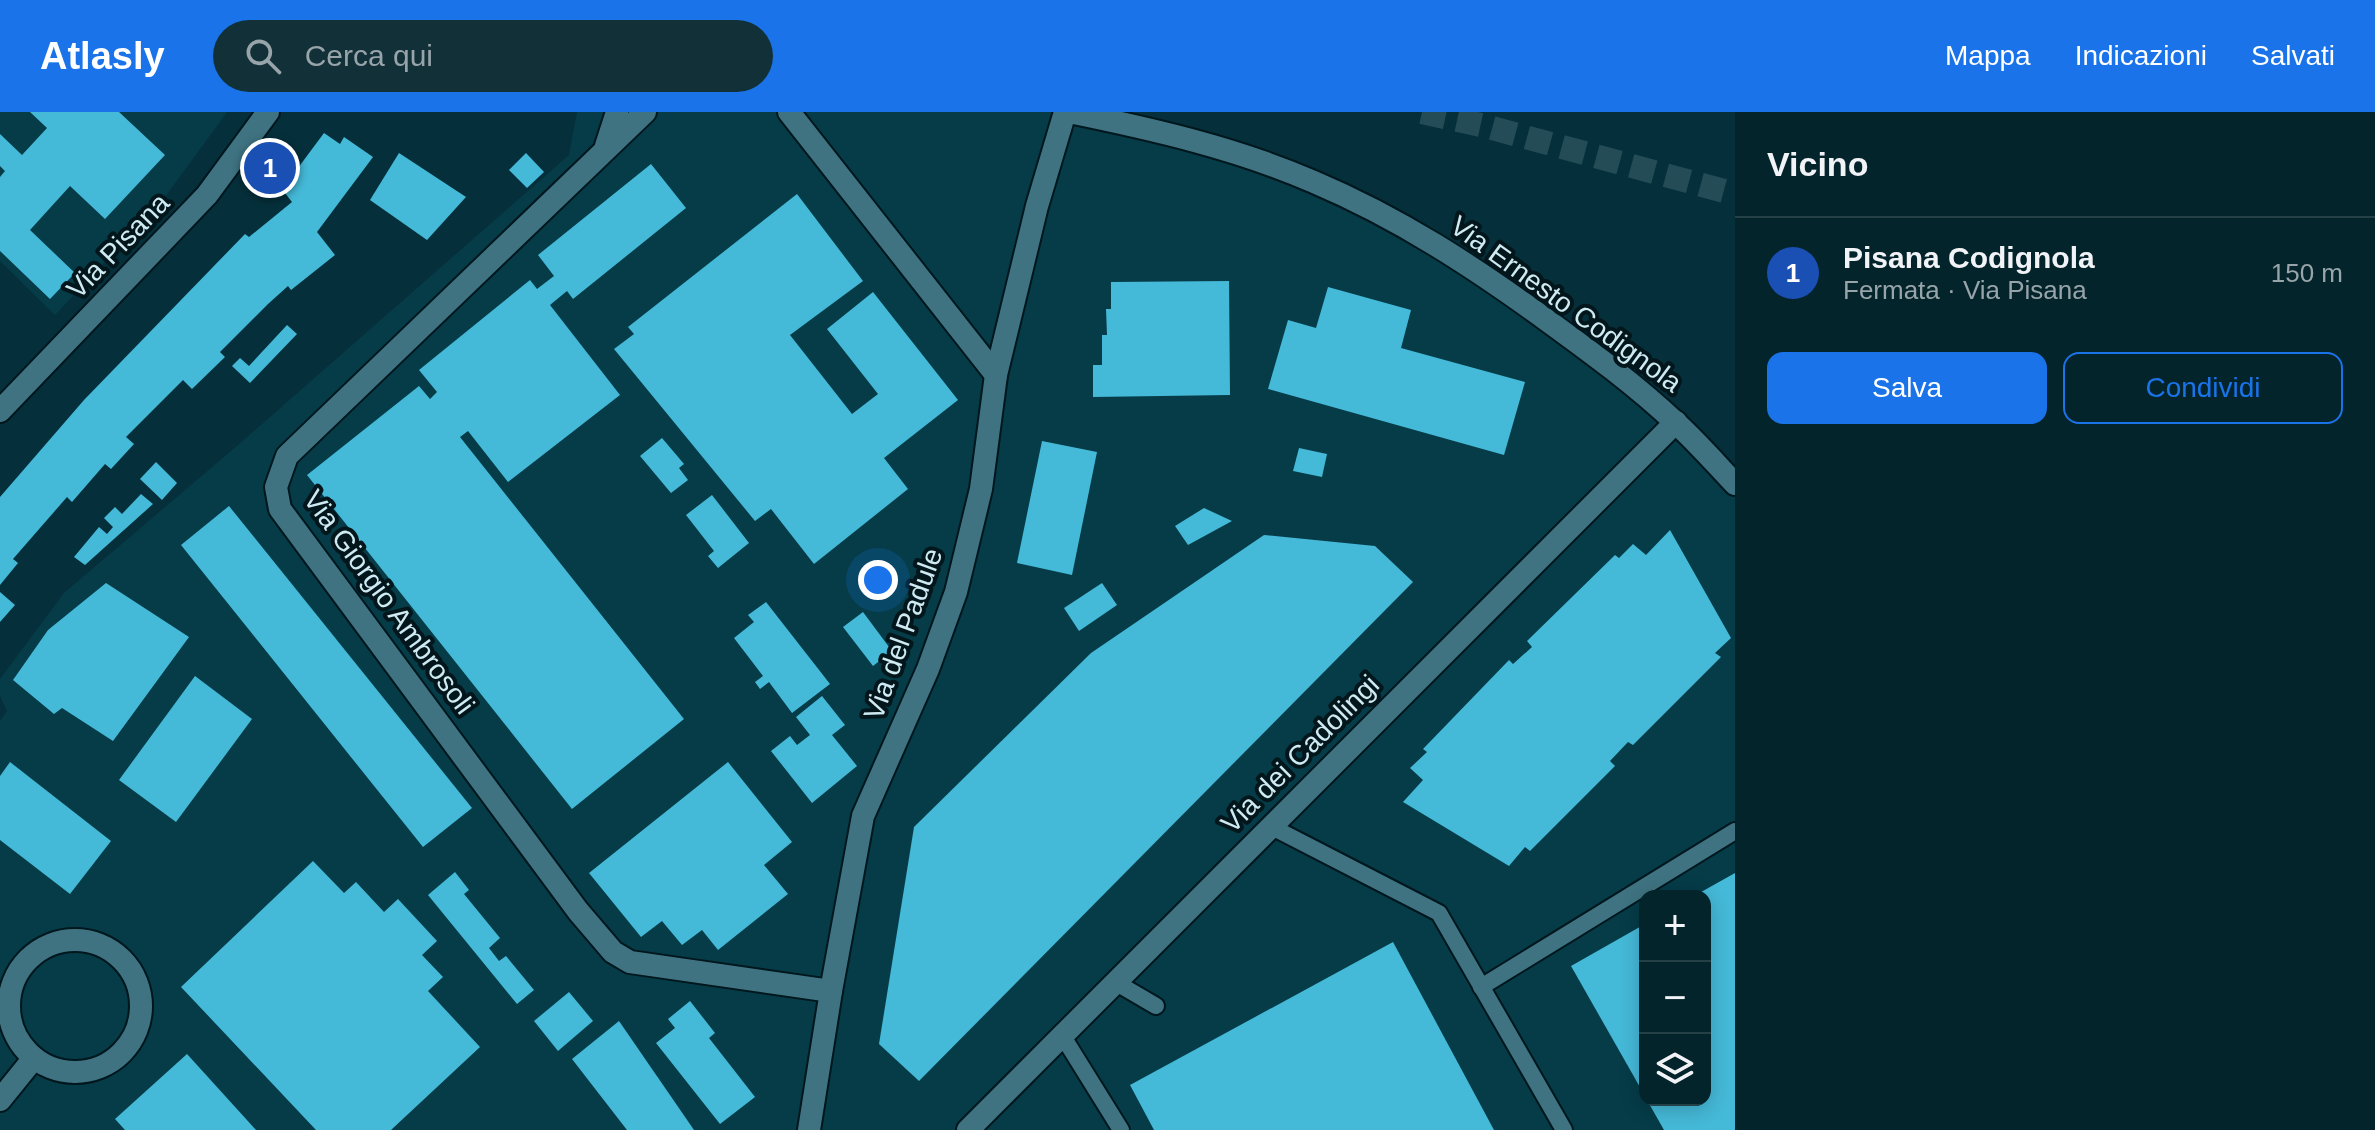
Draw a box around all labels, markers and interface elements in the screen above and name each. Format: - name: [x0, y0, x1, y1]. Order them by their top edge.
- search box: [213, 20, 773, 92]
- icon: search: [241, 34, 285, 78]
- text: Atlasly: [40, 35, 165, 77]
- text: Cerca qui: [305, 39, 433, 72]
- text: Mappa: [1945, 40, 2031, 71]
- text: Indicazioni: [2075, 40, 2207, 71]
- text: Salvati: [2251, 40, 2335, 71]
- pin: 1: [244, 138, 296, 198]
- text: Vicino: [1767, 145, 1868, 183]
- street label: Via Pisana: [61, 187, 176, 305]
- street label: Via Ernesto Codignola: [1444, 210, 1688, 399]
- text: Pisana Codignola: [1843, 241, 2095, 274]
- text: 1: [1786, 258, 1800, 288]
- text: 150 m: [2271, 258, 2343, 288]
- text: Fermata · Via Pisana: [1843, 275, 2087, 305]
- button: Salva: [1767, 352, 2047, 424]
- button: Condividi: [2063, 352, 2343, 424]
- street label: Via Giorgio Ambrosoli: [297, 484, 481, 720]
- street label: Via del Padule: [858, 544, 948, 724]
- your location: [858, 560, 898, 600]
- street label: Via dei Cadolingi: [1215, 669, 1385, 839]
- map controls: [1639, 890, 1711, 1106]
- button: +: [1639, 890, 1711, 962]
- button: −: [1639, 962, 1711, 1034]
- button: layers: [1639, 1034, 1711, 1106]

